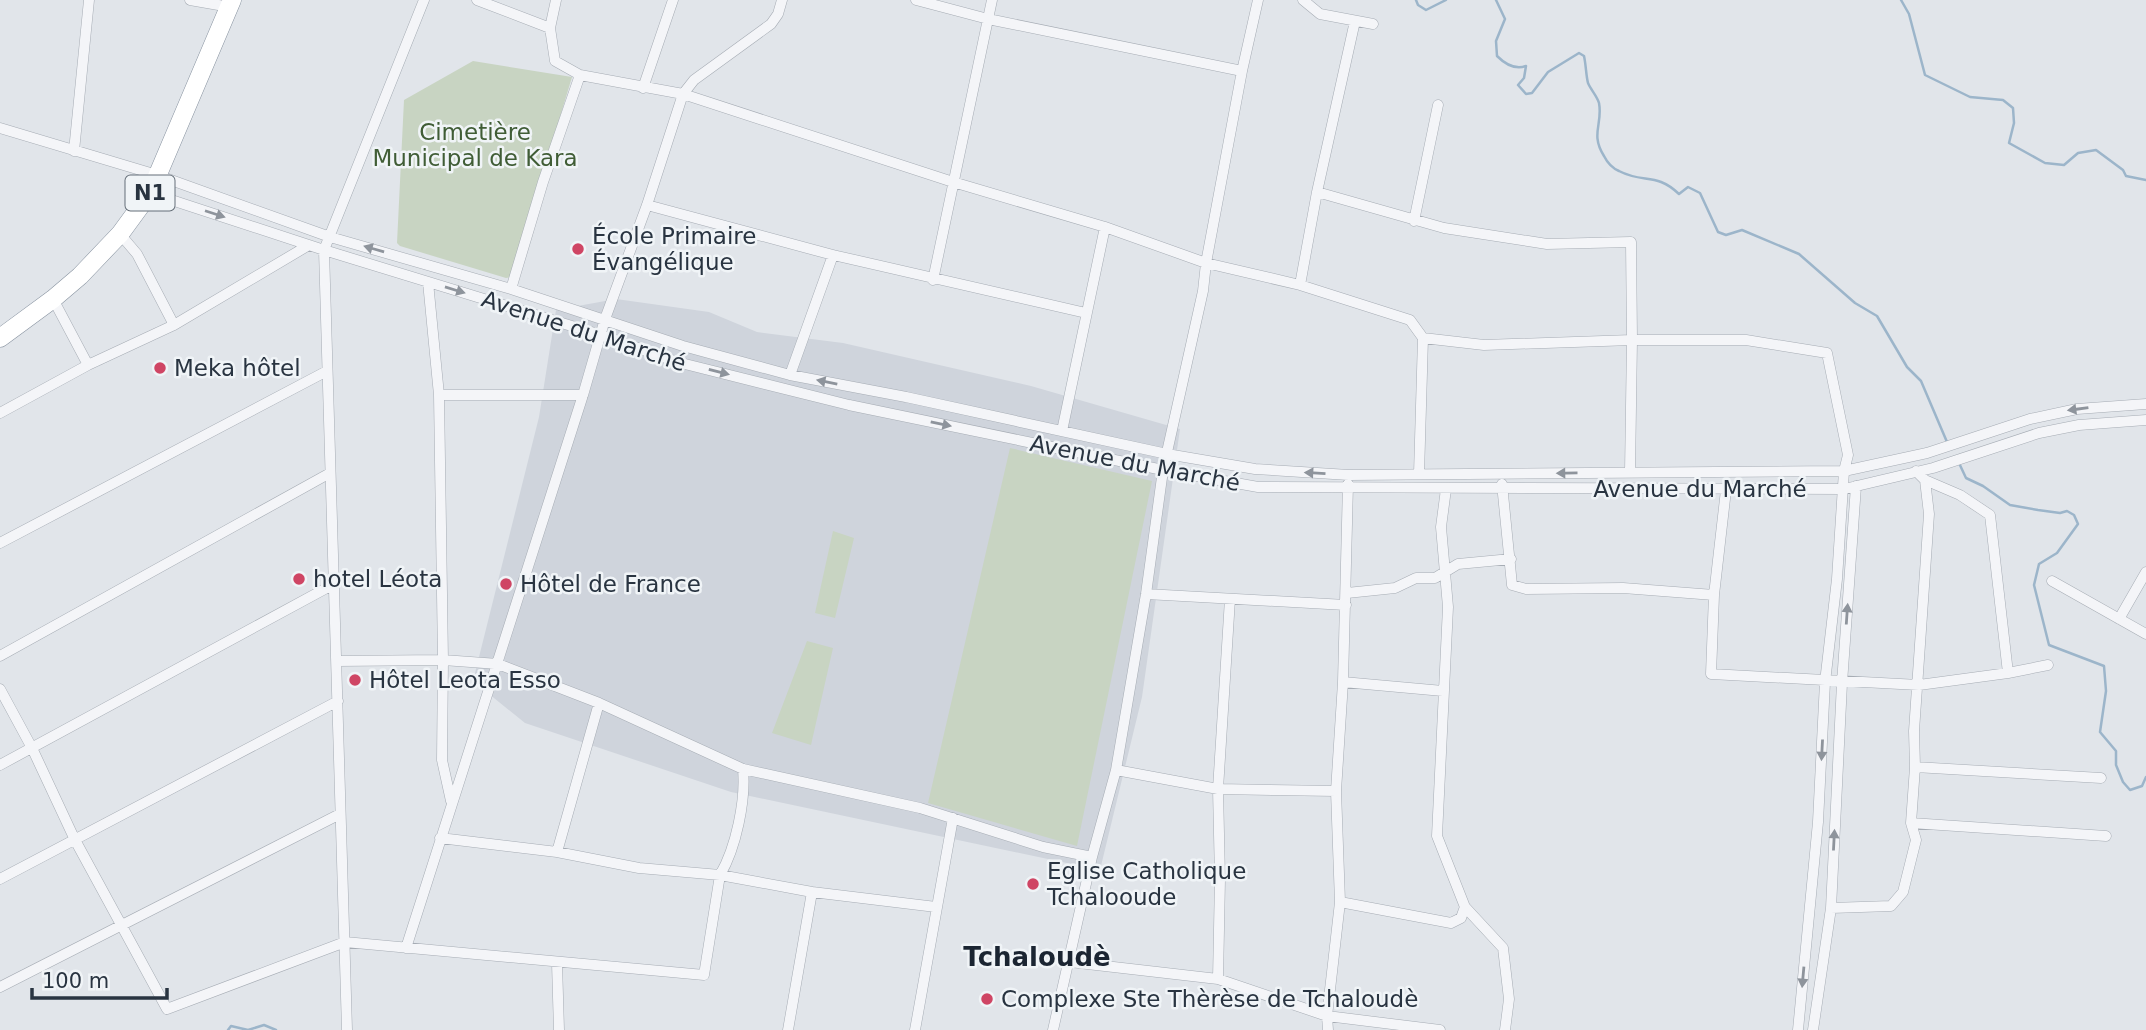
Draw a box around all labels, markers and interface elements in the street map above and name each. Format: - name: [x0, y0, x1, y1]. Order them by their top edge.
- park label: Cimetière Municipal de Kara: [372, 119, 578, 171]
- road number: N1: [125, 176, 174, 210]
- one-way arrow: [205, 209, 226, 220]
- place label: École Primaire Évangélique: [592, 222, 756, 275]
- marker: École Primaire Évangélique: [570, 241, 586, 257]
- one-way arrow: [363, 244, 384, 254]
- one-way arrow: [445, 286, 466, 296]
- street label: Avenue du Marché: [478, 286, 690, 376]
- place label: Meka hôtel: [174, 355, 301, 381]
- marker: Meka hôtel: [152, 360, 168, 376]
- one-way arrow: [709, 367, 731, 378]
- one-way arrow: [816, 377, 838, 388]
- one-way arrow: [2067, 404, 2089, 415]
- one-way arrow: [930, 418, 952, 429]
- street label: Avenue du Marché: [1028, 430, 1242, 496]
- one-way arrow: [1304, 467, 1326, 478]
- one-way arrow: [1556, 467, 1578, 479]
- street label: Avenue du Marché: [1593, 476, 1807, 502]
- place label: hotel Léota: [313, 566, 442, 592]
- marker: hotel Léota: [291, 571, 307, 587]
- place label: Hôtel de France: [520, 571, 701, 597]
- marker: Hôtel de France: [498, 576, 514, 592]
- one-way arrow: [1842, 603, 1853, 625]
- place label: Hôtel Leota Esso: [369, 667, 561, 693]
- marker: Hôtel Leota Esso: [347, 672, 363, 688]
- one-way arrow: [1816, 739, 1827, 761]
- one-way arrow: [1829, 828, 1840, 850]
- place label: Eglise Catholique Tchalooude: [1046, 858, 1246, 910]
- marker: Eglise Catholique Tchalooude: [1025, 876, 1041, 892]
- district label: Tchaloudè: [963, 942, 1111, 972]
- scale bar: [32, 956, 166, 1000]
- one-way arrow: [1798, 966, 1809, 988]
- text: 100 m: [42, 969, 109, 993]
- place label: Complexe Ste Thèrèse de Tchaloudè: [1001, 986, 1418, 1012]
- marker: Complexe Ste Thèrèse de Tchaloudè: [979, 991, 995, 1007]

